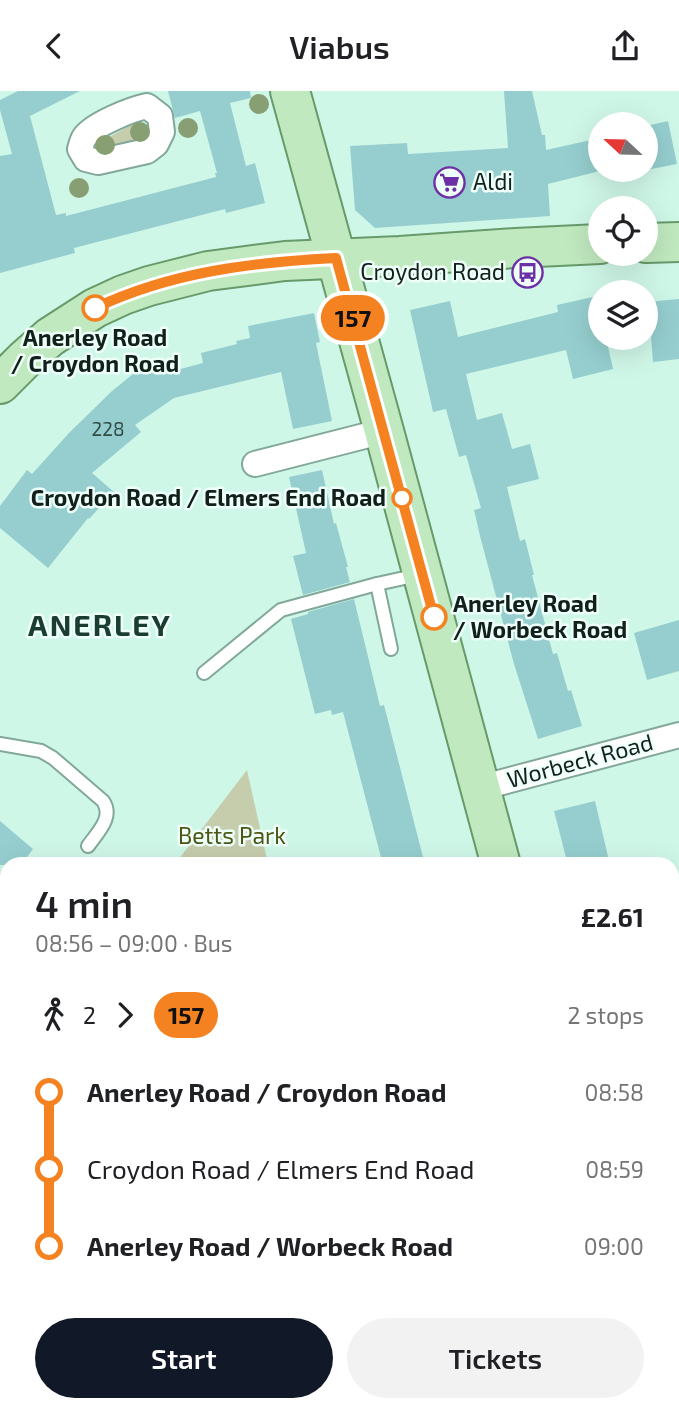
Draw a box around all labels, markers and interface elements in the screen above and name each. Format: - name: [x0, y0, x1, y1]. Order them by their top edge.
- icon: back: [35, 27, 73, 65]
- text: Viabus: [289, 27, 390, 65]
- icon: share: [606, 27, 644, 65]
- north arrow: [588, 112, 658, 182]
- map controls: [588, 112, 658, 350]
- supermarket icon: Aldi: [433, 165, 467, 199]
- place label: Aldi: [473, 167, 513, 195]
- button: locate: [588, 196, 658, 266]
- bus stop icon: Croydon Road: [511, 255, 545, 289]
- place label: Croydon Road: [360, 257, 505, 285]
- button: layers: [588, 280, 658, 350]
- marker: Anerley Road / Croydon Road: [82, 295, 108, 321]
- line badge: 157: [313, 295, 393, 341]
- text: 157: [335, 303, 371, 332]
- place label: Anerley Road / Croydon Road: [11, 323, 179, 377]
- house number: 228: [92, 417, 124, 440]
- place label: Croydon Road / Elmers End Road: [31, 483, 386, 511]
- marker: Croydon Road / Elmers End Road: [392, 488, 412, 508]
- place label: Anerley Road / Worbeck Road: [453, 589, 627, 643]
- marker: Anerley Road / Worbeck Road: [421, 604, 447, 630]
- district label: ANERLEY: [28, 606, 172, 642]
- street label: Worbeck Road: [504, 727, 656, 793]
- park label: Betts Park: [178, 821, 286, 849]
- text: 4 min: [35, 880, 133, 926]
- text: £2.61: [581, 901, 644, 932]
- text: 08:56 – 09:00 · Bus: [35, 929, 233, 957]
- icon: walk: [35, 996, 73, 1034]
- icon: forward: [106, 996, 144, 1034]
- text: 157: [168, 1000, 204, 1029]
- text: 2: [83, 1001, 96, 1029]
- text: 2 stops: [567, 1001, 644, 1029]
- text: Anerley Road / Croydon Road: [87, 1076, 446, 1107]
- text: 08:58: [584, 1078, 644, 1106]
- text: Croydon Road / Elmers End Road: [87, 1153, 474, 1184]
- text: 08:59: [585, 1155, 644, 1183]
- text: Anerley Road / Worbeck Road: [87, 1230, 453, 1261]
- text: 09:00: [584, 1232, 644, 1260]
- button: Start: [35, 1318, 333, 1398]
- button: Tickets: [347, 1318, 644, 1398]

